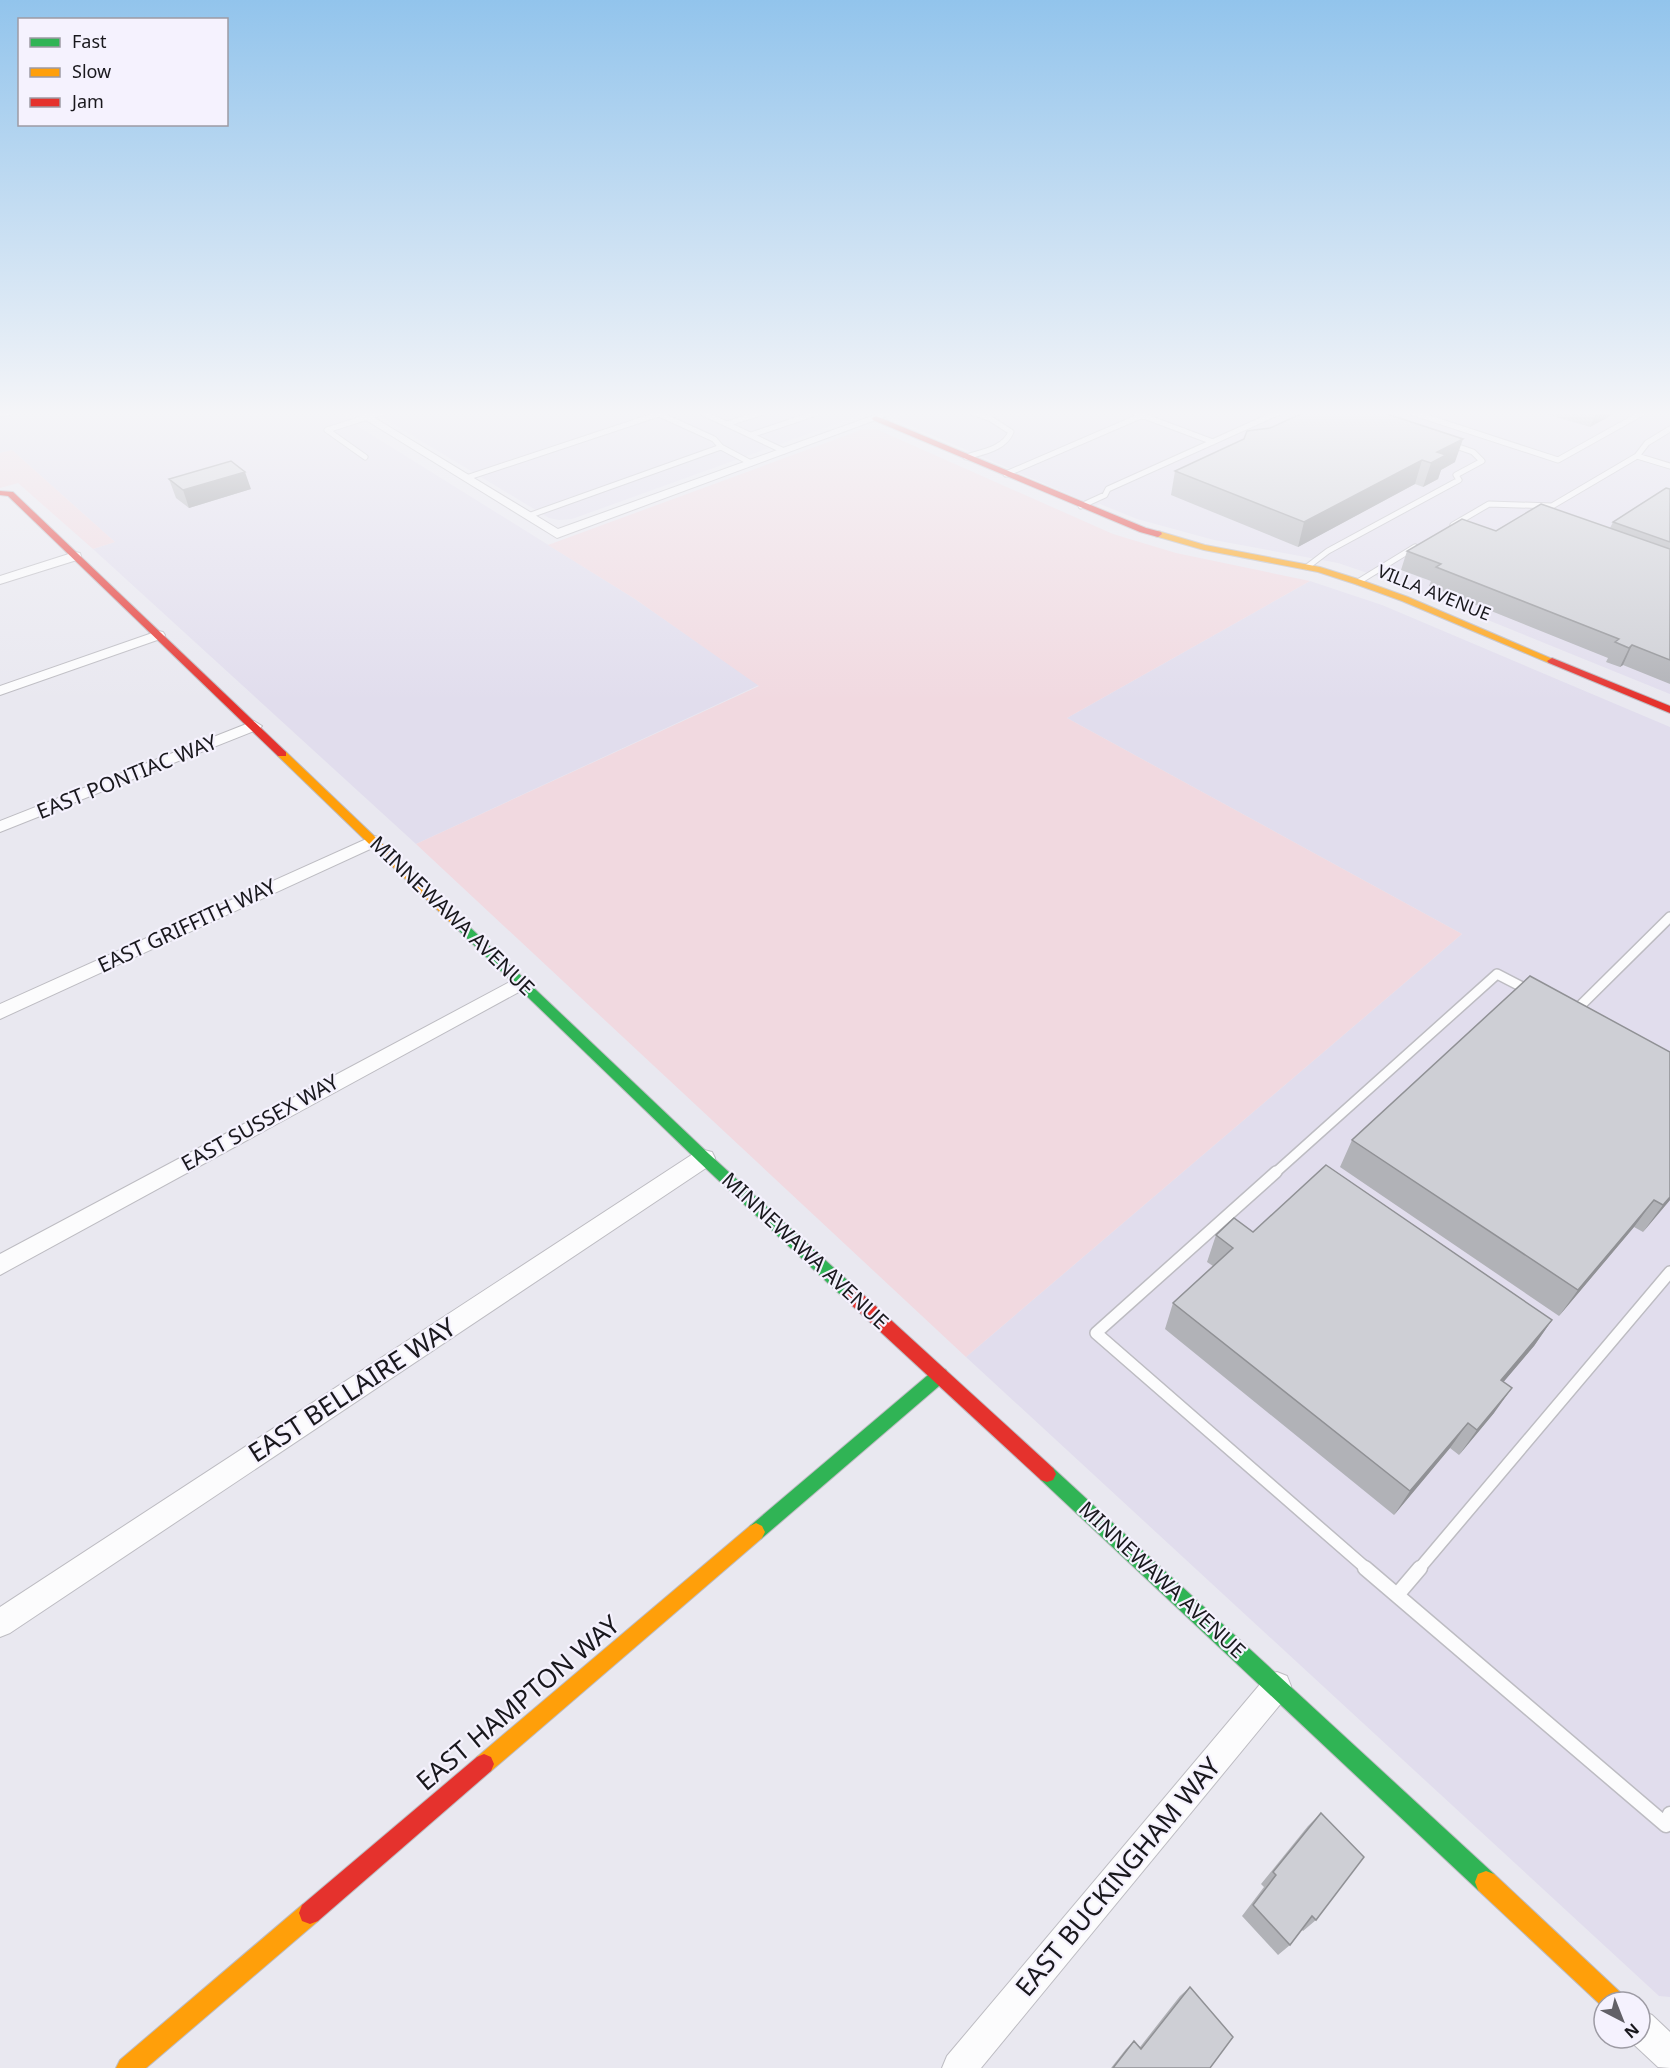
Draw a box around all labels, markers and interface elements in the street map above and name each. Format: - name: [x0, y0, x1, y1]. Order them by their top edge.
- legend: [18, 18, 228, 126]
- text: Fast: [72, 29, 107, 53]
- text: Slow: [72, 59, 111, 83]
- text: Jam: [70, 89, 104, 113]
- street label: VILLA AVENUE: [1374, 558, 1495, 626]
- street label: EAST PONTIAC WAY: [32, 727, 221, 825]
- street label: MINNEWAWA AVENUE: [364, 829, 541, 1001]
- street label: EAST GRIFFITH WAY: [93, 871, 280, 979]
- street label: EAST SUSSEX WAY: [176, 1067, 343, 1177]
- street label: MINNEWAWA AVENUE: [716, 1166, 895, 1335]
- street label: EAST BELLAIRE WAY: [241, 1308, 463, 1470]
- street label: MINNEWAWA AVENUE: [1073, 1495, 1252, 1664]
- street label: EAST HAMPTON WAY: [408, 1606, 627, 1798]
- street label: EAST BUCKINGHAM WAY: [1006, 1749, 1228, 2003]
- north arrow: [1592, 1990, 1652, 2050]
- text: N: [1620, 2019, 1644, 2044]

